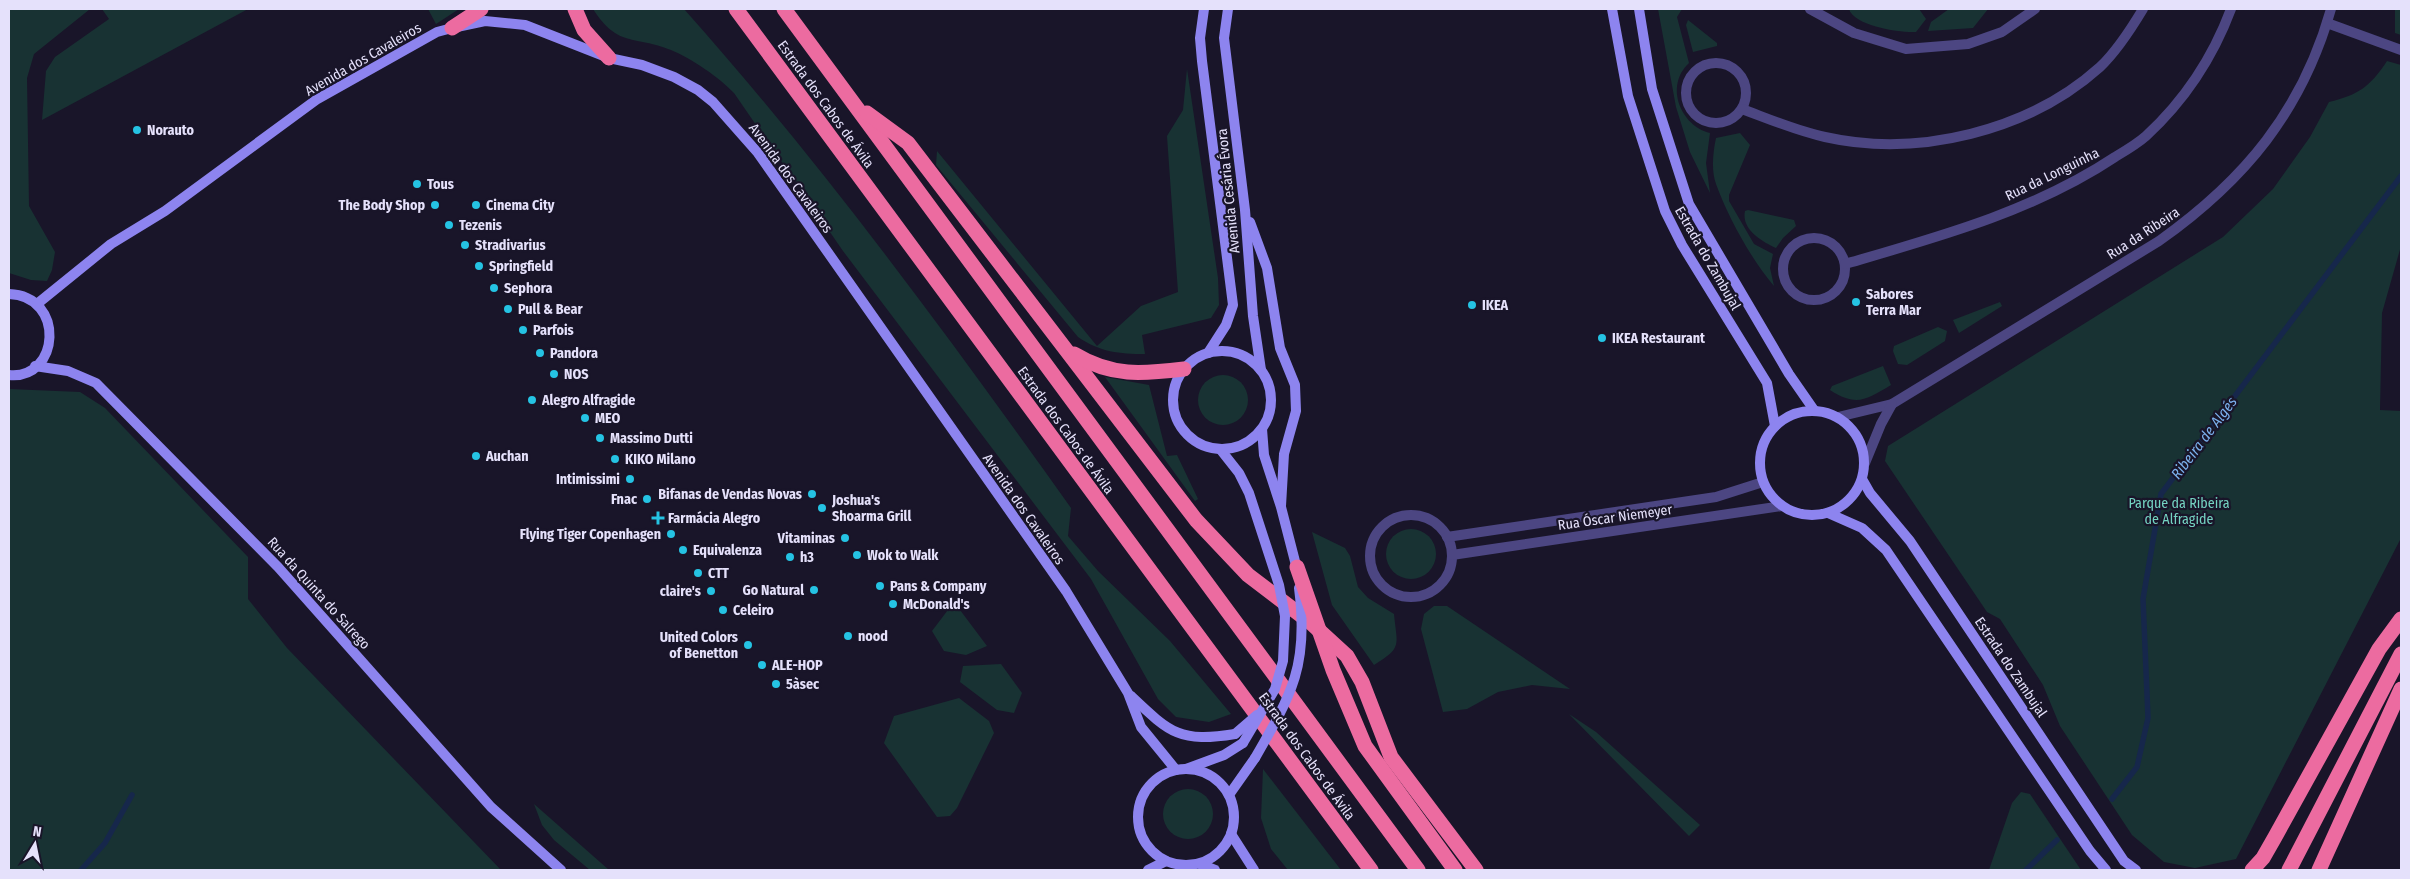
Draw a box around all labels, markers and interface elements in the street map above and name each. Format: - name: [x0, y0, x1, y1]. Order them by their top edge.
- street label: Avenida dos Cavaleiros: [302, 19, 424, 100]
- street label: Estrada dos Cabos de Ávila: [774, 37, 878, 171]
- street label: Avenida dos Cavaleiros: [745, 120, 836, 236]
- place label: Norauto: [147, 122, 194, 139]
- marker: Norauto: [131, 124, 143, 136]
- street label: Avenida Cesária Évora: [1212, 128, 1243, 254]
- street label: Rua da Longuinha: [2003, 144, 2102, 205]
- place label: Tous: [427, 176, 454, 193]
- marker: Tous: [411, 178, 423, 190]
- place label: The Body Shop: [339, 197, 425, 214]
- place label: Cinema City: [486, 197, 555, 214]
- marker: The Body Shop: [429, 199, 441, 211]
- marker: Cinema City: [470, 199, 482, 211]
- street label: Estrada do Zambujal: [1671, 203, 1744, 313]
- street label: Rua da Ribeira: [2104, 204, 2183, 263]
- place label: Tezenis: [459, 217, 502, 234]
- marker: Tezenis: [443, 219, 455, 231]
- place label: Stradivarius: [475, 237, 546, 254]
- marker: Stradivarius: [459, 239, 471, 251]
- place label: Springfield: [489, 258, 553, 275]
- marker: Springfield: [473, 260, 485, 272]
- place label: Sephora: [504, 280, 552, 297]
- marker: Sephora: [488, 282, 500, 294]
- place label: Sabores Terra Mar: [1866, 286, 1922, 319]
- marker: Sabores Terra Mar: [1850, 296, 1862, 308]
- place label: IKEA: [1482, 297, 1509, 314]
- marker: IKEA: [1466, 299, 1478, 311]
- place label: Pull & Bear: [518, 301, 584, 318]
- marker: Pull & Bear: [502, 303, 514, 315]
- place label: Parfois: [533, 322, 574, 339]
- marker: Parfois: [517, 324, 529, 336]
- place label: IKEA Restaurant: [1612, 330, 1706, 347]
- marker: IKEA Restaurant: [1596, 332, 1608, 344]
- place label: Pandora: [550, 345, 598, 362]
- marker: Pandora: [534, 347, 546, 359]
- street label: Estrada dos Cabos de Ávila: [1014, 363, 1118, 497]
- place label: NOS: [564, 366, 588, 383]
- marker: NOS: [548, 368, 560, 380]
- place label: Alegro Alfragide: [541, 392, 635, 409]
- water label: Ribeira de Algés: [2167, 393, 2241, 483]
- marker: Alegro Alfragide: [526, 394, 538, 406]
- place label: MEO: [595, 410, 621, 427]
- marker: MEO: [579, 412, 591, 424]
- place label: Massimo Dutti: [610, 430, 693, 447]
- marker: Massimo Dutti: [594, 432, 606, 444]
- place label: Auchan: [485, 448, 529, 465]
- marker: Auchan: [470, 450, 482, 462]
- place label: KIKO Milano: [625, 451, 696, 468]
- street label: Avenida dos Cavaleiros: [979, 451, 1068, 568]
- marker: KIKO Milano: [609, 453, 621, 465]
- place label: Intimissimi: [556, 471, 620, 488]
- marker: Intimissimi: [624, 473, 636, 485]
- place label: Bifanas de Vendas Novas: [658, 486, 802, 503]
- marker: Bifanas de Vendas Novas: [806, 488, 818, 500]
- place label: Fnac: [611, 491, 638, 508]
- place label: Joshua's Shoarma Grill: [831, 492, 911, 525]
- marker: Fnac: [641, 493, 653, 505]
- park label: Parque da Ribeira de Alfragide: [2129, 495, 2230, 528]
- street label: Rua Óscar Niemeyer: [1557, 500, 1673, 534]
- marker: Joshua's Shoarma Grill: [816, 502, 828, 514]
- place label: Farmácia Alegro: [668, 510, 761, 527]
- marker: Farmácia Alegro: [652, 512, 664, 524]
- place label: Flying Tiger Copenhagen: [520, 526, 661, 543]
- marker: Flying Tiger Copenhagen: [665, 528, 677, 540]
- place label: Vitaminas: [777, 530, 835, 547]
- marker: Vitaminas: [839, 532, 851, 544]
- street label: Rua da Quinta do Salrego: [264, 534, 373, 653]
- place label: Equivalenza: [693, 542, 762, 559]
- marker: Equivalenza: [677, 544, 689, 556]
- place label: Wok to Walk: [867, 547, 939, 564]
- place label: h3: [800, 549, 814, 566]
- marker: Wok to Walk: [851, 549, 863, 561]
- marker: h3: [784, 551, 796, 563]
- place label: CTT: [708, 565, 729, 582]
- marker: CTT: [692, 567, 704, 579]
- place label: Pans & Company: [890, 578, 987, 595]
- marker: Pans & Company: [874, 580, 886, 592]
- place label: Go Natural: [742, 582, 804, 599]
- place label: claire's: [660, 583, 701, 600]
- marker: Go Natural: [808, 584, 820, 596]
- marker: claire's: [705, 585, 717, 597]
- place label: McDonald's: [903, 596, 970, 613]
- marker: McDonald's: [887, 598, 899, 610]
- place label: Celeiro: [733, 602, 774, 619]
- marker: Celeiro: [717, 604, 729, 616]
- street label: Estrada do Zambujal: [1971, 614, 2050, 721]
- place label: nood: [858, 628, 888, 645]
- place label: United Colors of Benetton: [660, 629, 738, 662]
- marker: nood: [842, 630, 854, 642]
- marker: United Colors of Benetton: [742, 639, 754, 651]
- place label: ALE-HOP: [771, 657, 823, 674]
- marker: ALE-HOP: [756, 659, 768, 671]
- place label: 5àsec: [786, 676, 820, 693]
- marker: 5àsec: [770, 678, 782, 690]
- street label: Estrada dos Cabos de Ávila: [1255, 689, 1359, 823]
- north arrow: [10, 819, 60, 869]
- text: N: [32, 823, 43, 841]

